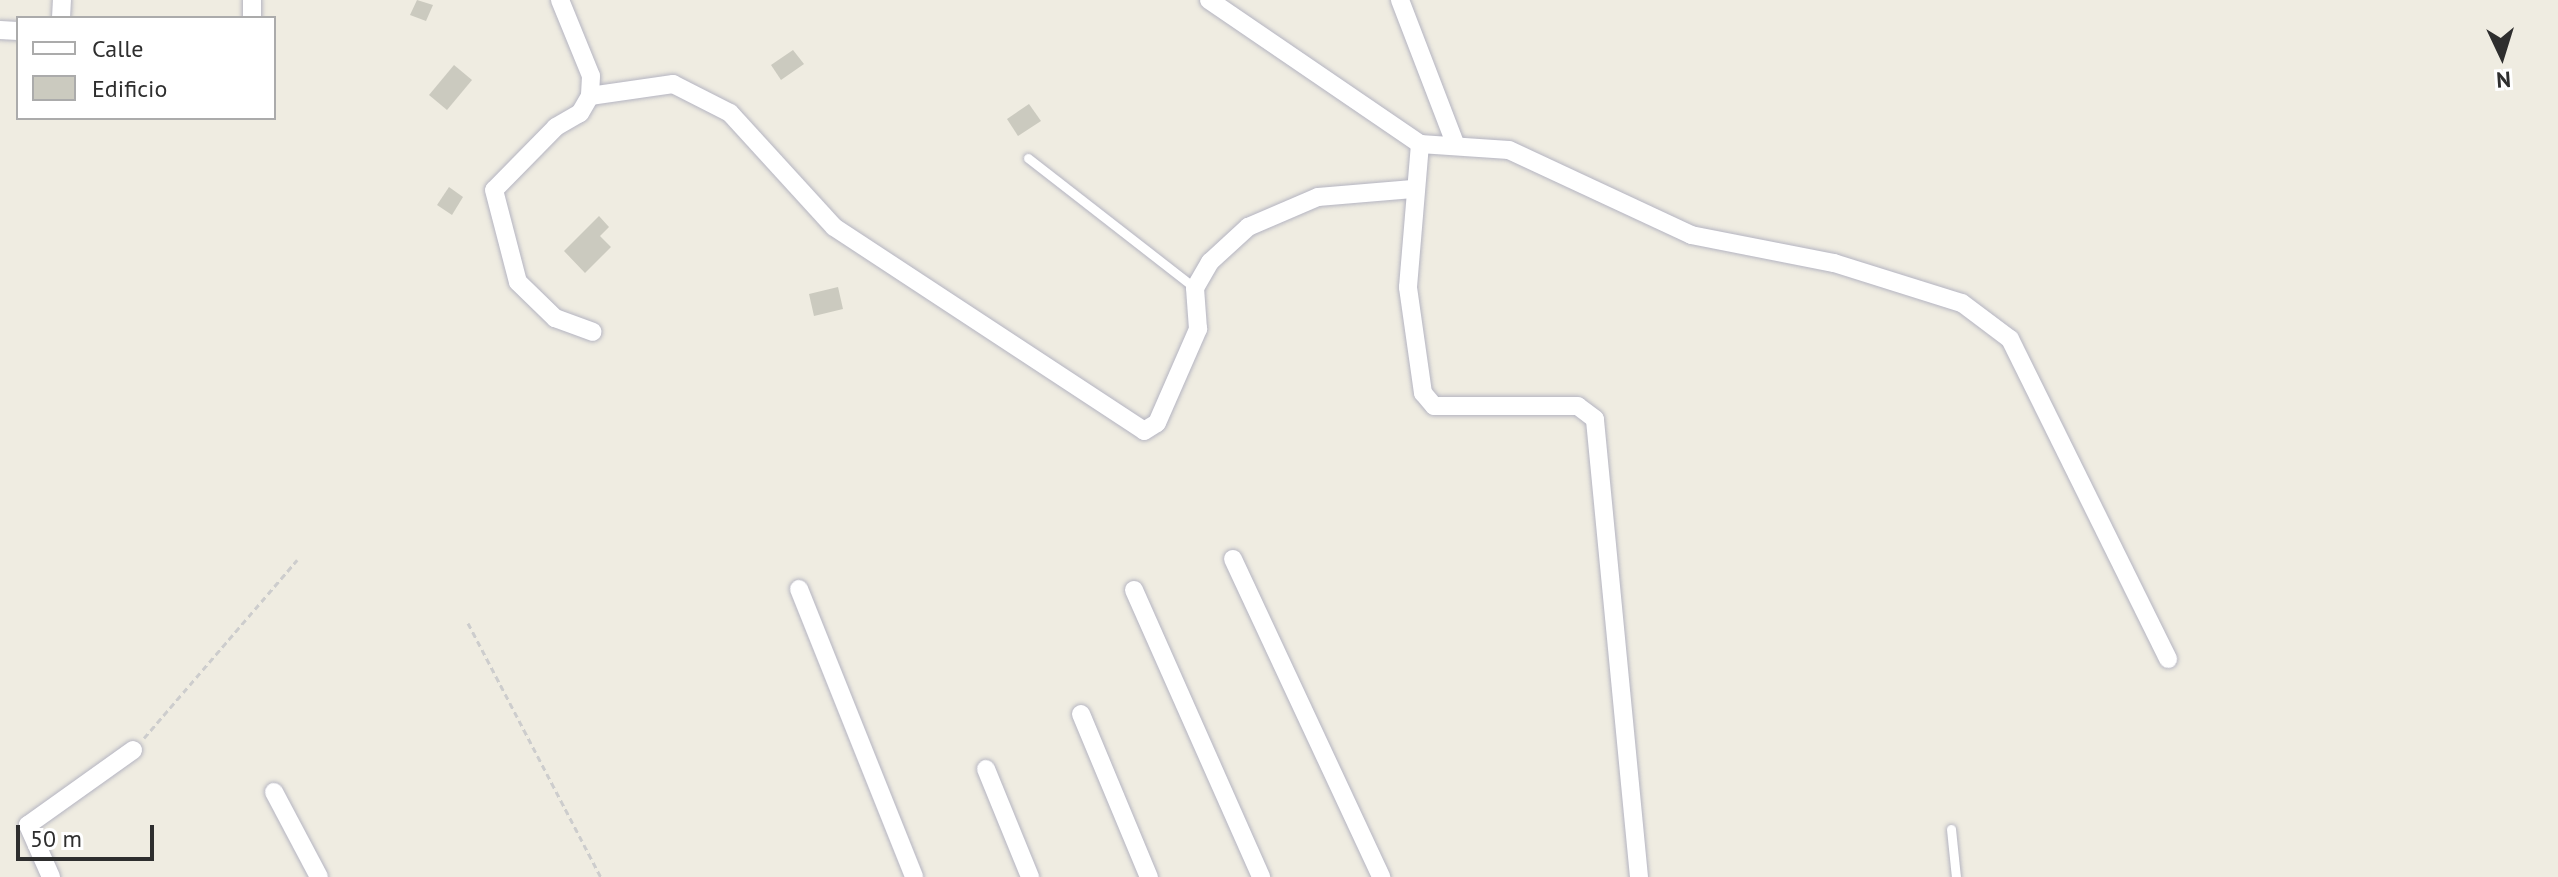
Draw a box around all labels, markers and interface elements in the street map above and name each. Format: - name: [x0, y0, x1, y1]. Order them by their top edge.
- legend: [16, 16, 276, 120]
- north arrow: [2462, 16, 2542, 96]
- text: Calle: [92, 33, 143, 64]
- text: N: [2495, 65, 2512, 94]
- text: Edificio: [92, 73, 167, 104]
- scale bar: [20, 809, 158, 859]
- text: 50 m: [30, 823, 82, 854]

